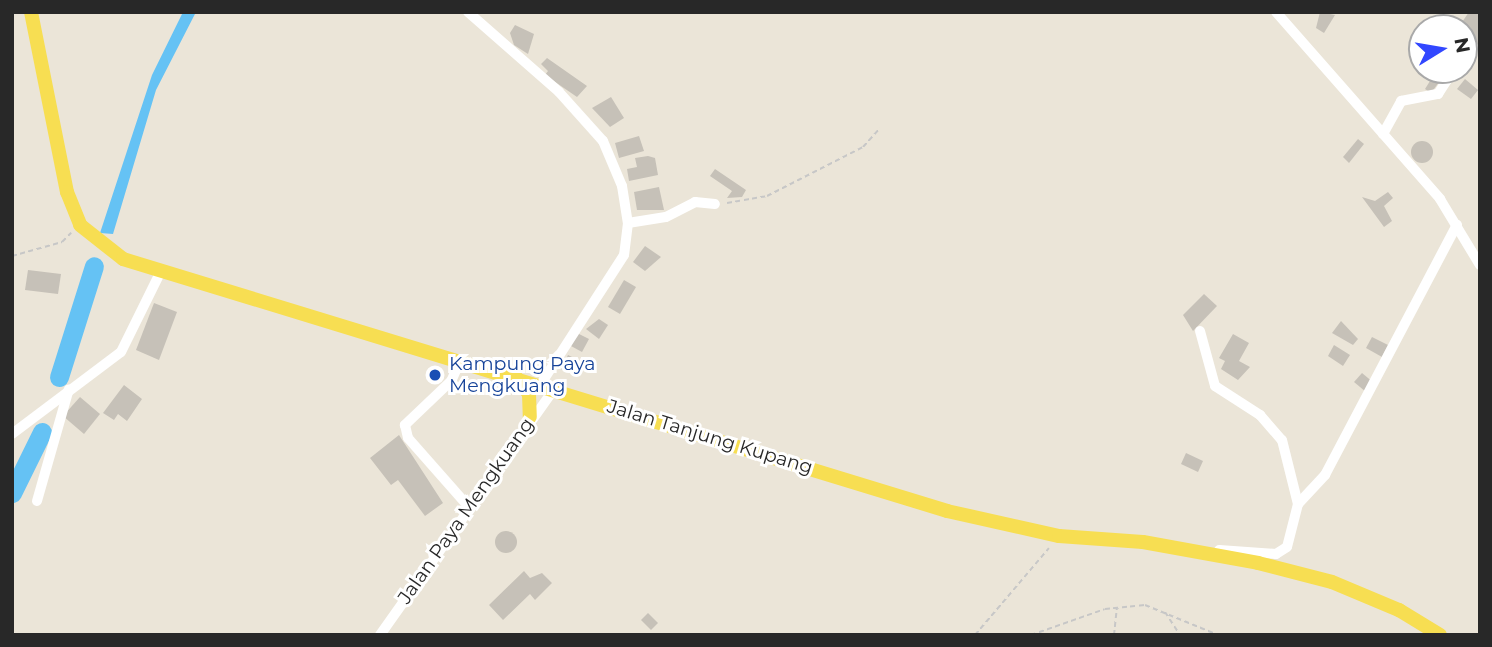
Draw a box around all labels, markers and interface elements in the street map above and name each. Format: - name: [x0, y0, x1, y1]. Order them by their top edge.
- north arrow: [1408, 14, 1478, 84]
- text: N: [1449, 36, 1475, 55]
- place label: Kampung Paya Mengkuang: [449, 353, 595, 397]
- marker: Kampung Paya Mengkuang: [427, 367, 443, 383]
- street label: Jalan Tanjung Kupang: [604, 395, 816, 479]
- street label: Jalan Paya Mengkuang: [393, 414, 539, 608]

